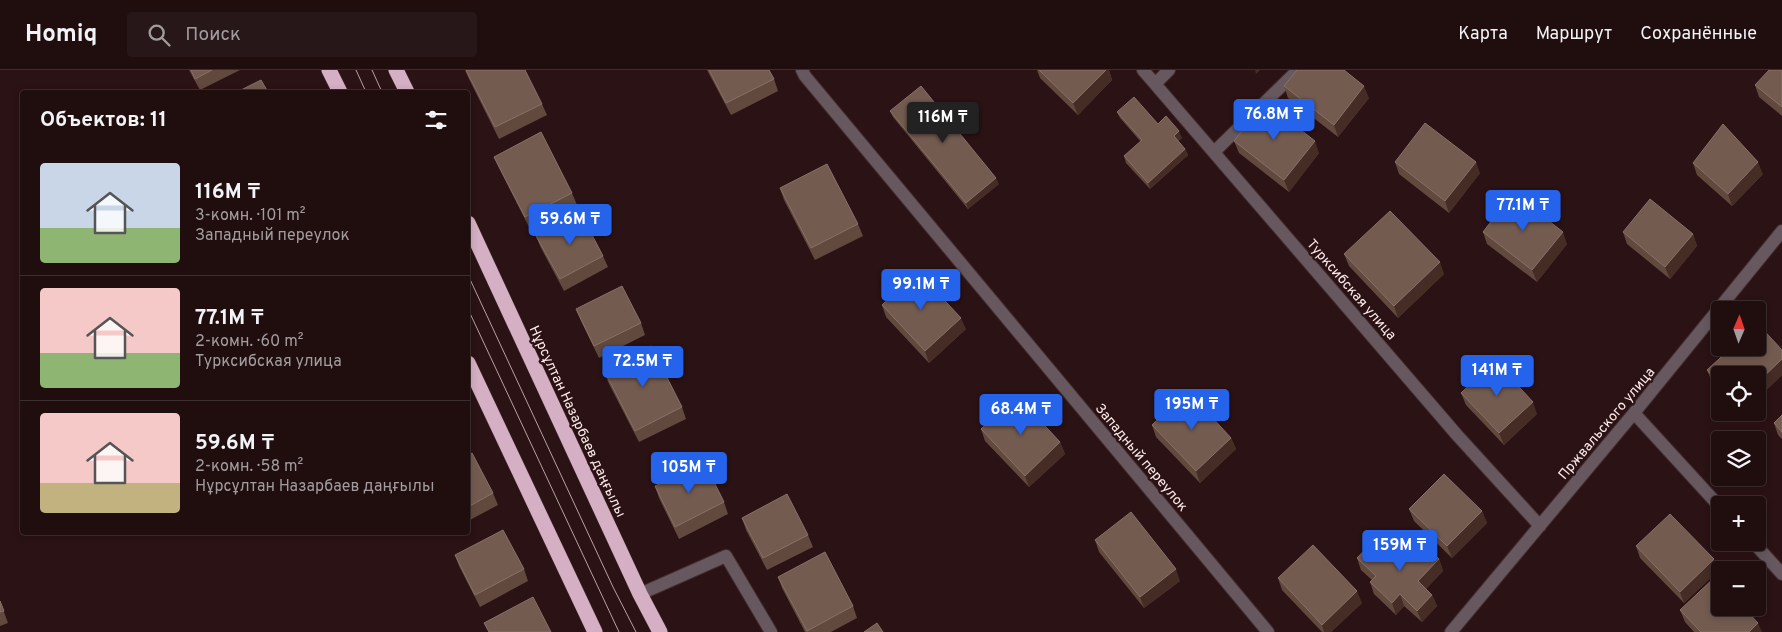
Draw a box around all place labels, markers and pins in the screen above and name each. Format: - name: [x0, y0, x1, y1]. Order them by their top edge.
- pin: 76.8M ₸: [1228, 98, 1320, 141]
- pin: 116M ₸: [902, 102, 984, 144]
- pin: 77.1M ₸: [1477, 190, 1569, 232]
- pin: 59.6M ₸: [524, 204, 616, 246]
- pin: 99.1M ₸: [875, 268, 967, 311]
- pin: 72.5M ₸: [597, 346, 689, 388]
- pin: 141M ₸: [1456, 354, 1538, 397]
- pin: 195M ₸: [1151, 388, 1233, 431]
- pin: 68.4M ₸: [975, 394, 1067, 436]
- pin: 105M ₸: [648, 452, 730, 494]
- pin: 159M ₸: [1359, 530, 1441, 572]

